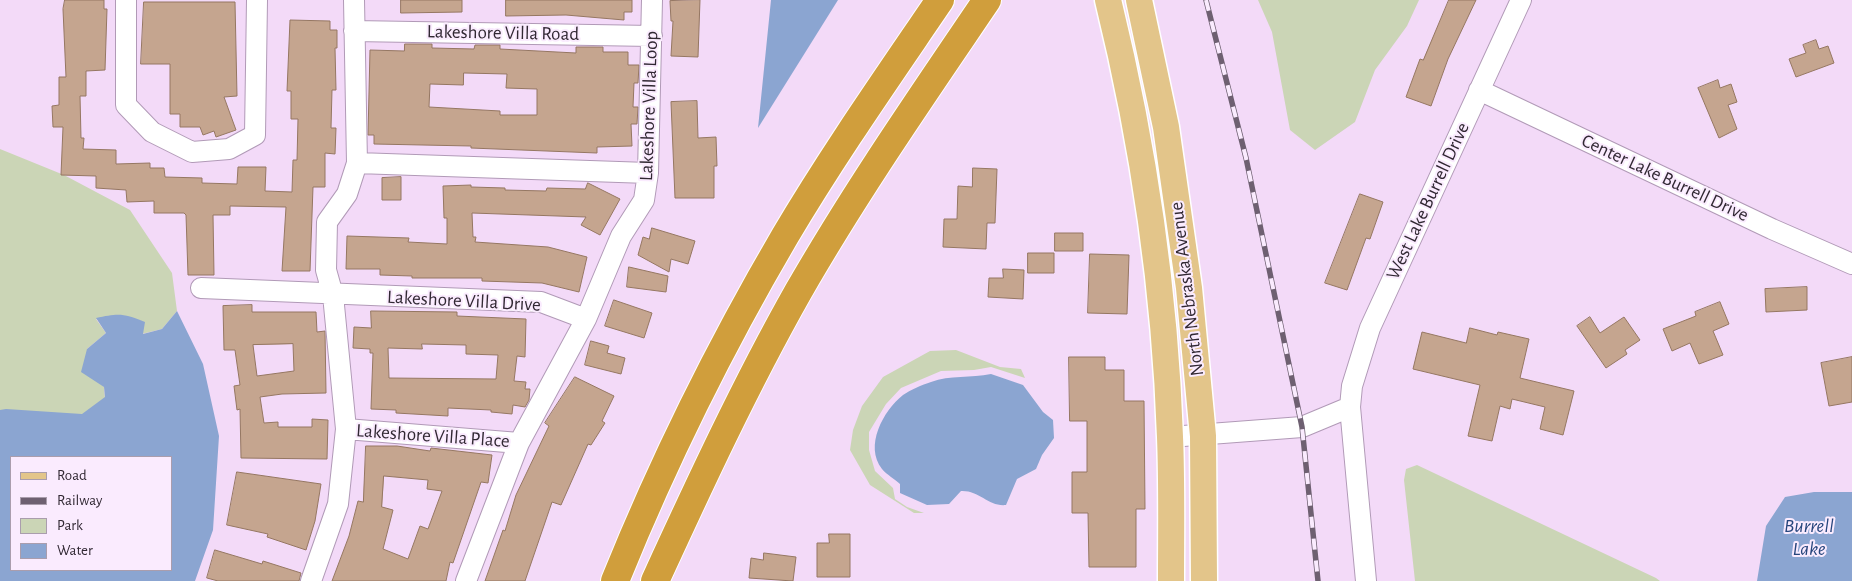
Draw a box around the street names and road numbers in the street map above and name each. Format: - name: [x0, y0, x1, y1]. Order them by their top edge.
- street label: Lakeshore Villa Road: [427, 20, 579, 46]
- street label: Lakeshore Villa Loop: [635, 30, 663, 182]
- street label: West Lake Burrell Drive: [1382, 119, 1474, 283]
- street label: Center Lake Burrell Drive: [1578, 129, 1752, 227]
- street label: North Nebraska Avenue: [1165, 201, 1209, 377]
- street label: Lakeshore Villa Drive: [387, 286, 541, 316]
- street label: Lakeshore Villa Place: [355, 419, 511, 453]

